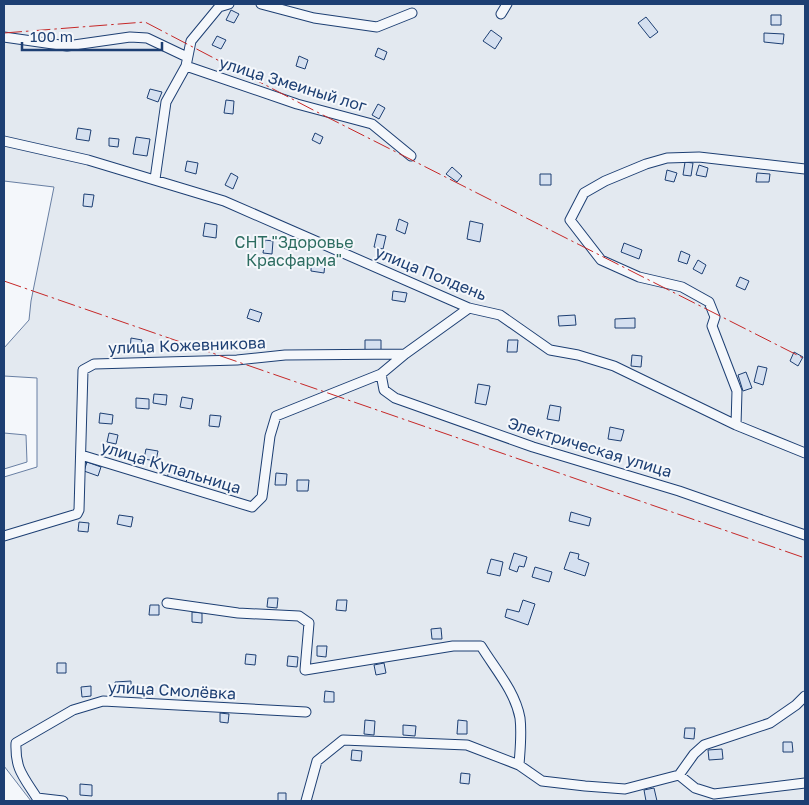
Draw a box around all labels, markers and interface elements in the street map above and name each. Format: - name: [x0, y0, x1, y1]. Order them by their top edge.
- scale bar: [22, 20, 162, 52]
- text: 100 m: [30, 27, 73, 45]
- street label: улица Змеиный лог: [217, 52, 370, 116]
- park label: СНТ "Здоровье Красфарма": [235, 232, 353, 270]
- street label: улица Полдень: [372, 241, 490, 305]
- street label: улица Кожевникова: [108, 332, 266, 358]
- street label: Электрическая улица: [505, 412, 675, 482]
- street label: улица Купальница: [99, 436, 243, 498]
- street label: улица Смолёвка: [107, 677, 237, 703]

